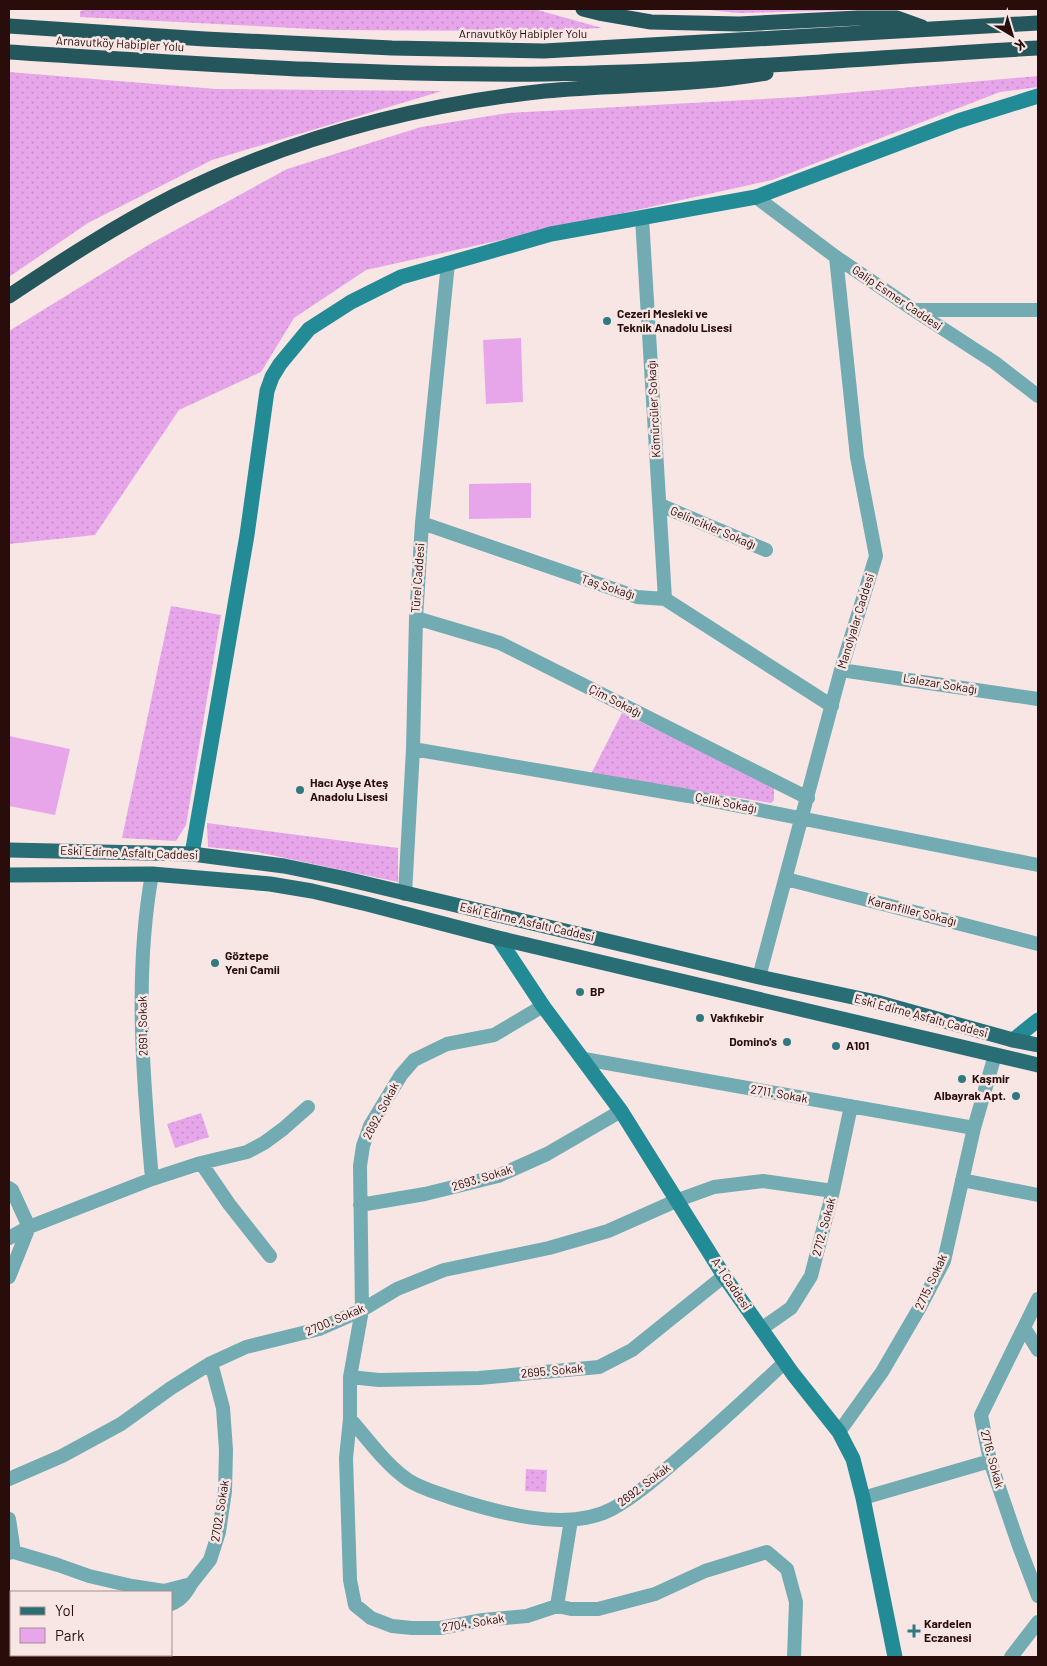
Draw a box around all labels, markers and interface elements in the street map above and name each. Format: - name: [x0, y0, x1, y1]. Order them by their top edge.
- north arrow: [987, 10, 1037, 60]
- street label: Arnavutköy Habipler Yolu: [459, 26, 587, 40]
- street label: Arnavutköy Habipler Yolu: [56, 33, 185, 53]
- text: K: [1011, 36, 1029, 55]
- street label: Galip Esmer Caddesi: [850, 262, 945, 333]
- place label: Cezeri Mesleki ve Teknik Anadolu Lisesi: [617, 306, 732, 334]
- marker: Cezeri Mesleki ve Teknik Anadolu Lisesi: [601, 315, 613, 327]
- street label: Kömürcüler Sokağı: [643, 360, 663, 458]
- street label: Gelincikler Sokağı: [668, 503, 758, 551]
- street label: Türel Caddesi: [408, 542, 426, 613]
- street label: Taş Sokağı: [580, 571, 637, 601]
- street label: Manolyalar Caddesi: [834, 571, 876, 670]
- street label: Lalezar Sokağı: [902, 670, 978, 696]
- street label: Çim Sokağı: [587, 681, 644, 719]
- place label: Hacı Ayşe Ateş Anadolu Lisesi: [310, 775, 388, 803]
- marker: Hacı Ayşe Ateş Anadolu Lisesi: [294, 784, 306, 796]
- street label: Çelik Sokağı: [694, 789, 758, 815]
- street label: Eski Edirne Asfaltı Caddesi: [60, 843, 198, 861]
- street label: Karanfiller Sokağı: [866, 892, 958, 928]
- street label: Eski Edirne Asfaltı Caddesi: [459, 899, 596, 943]
- place label: Göztepe Yeni Camii: [225, 948, 280, 976]
- marker: Göztepe Yeni Camii: [209, 957, 221, 969]
- place label: BP: [590, 984, 605, 998]
- marker: BP: [574, 986, 586, 998]
- street label: Eski Edirne Asfaltı Caddesi: [853, 990, 990, 1040]
- street label: 2691. Sokak: [134, 996, 150, 1056]
- place label: Vakfıkebir: [710, 1010, 764, 1024]
- marker: Vakfıkebir: [694, 1012, 706, 1024]
- place label: Domino's: [729, 1034, 777, 1048]
- marker: Domino's: [781, 1036, 793, 1048]
- place label: A101: [846, 1038, 869, 1052]
- marker: A101: [830, 1040, 842, 1052]
- place label: Kaşmir: [972, 1071, 1010, 1085]
- marker: Kaşmir: [956, 1073, 968, 1085]
- street label: 2692. Sokak: [359, 1080, 401, 1141]
- street label: 2711. Sokak: [749, 1081, 809, 1105]
- place label: Albayrak Apt.: [934, 1088, 1006, 1102]
- marker: Albayrak Apt.: [1010, 1090, 1022, 1102]
- street label: 2693. Sokak: [450, 1161, 514, 1193]
- street label: 2712. Sokak: [808, 1196, 838, 1258]
- street label: 2715. Sokak: [911, 1251, 949, 1312]
- street label: A-1 Caddesi: [709, 1255, 754, 1312]
- street label: 2700. Sokak: [303, 1300, 366, 1338]
- street label: 2695. Sokak: [520, 1360, 584, 1380]
- street label: 2716. Sokak: [978, 1428, 1007, 1489]
- street label: 2692. Sokak: [614, 1460, 673, 1509]
- street label: 2702. Sokak: [207, 1479, 231, 1543]
- legend: [10, 1591, 172, 1656]
- text: Yol: [55, 1601, 74, 1619]
- street label: 2704. Sokak: [441, 1610, 505, 1634]
- place label: Kardelen Eczanesi: [924, 1616, 972, 1644]
- marker: Kardelen Eczanesi: [908, 1625, 920, 1637]
- text: Park: [55, 1626, 85, 1644]

